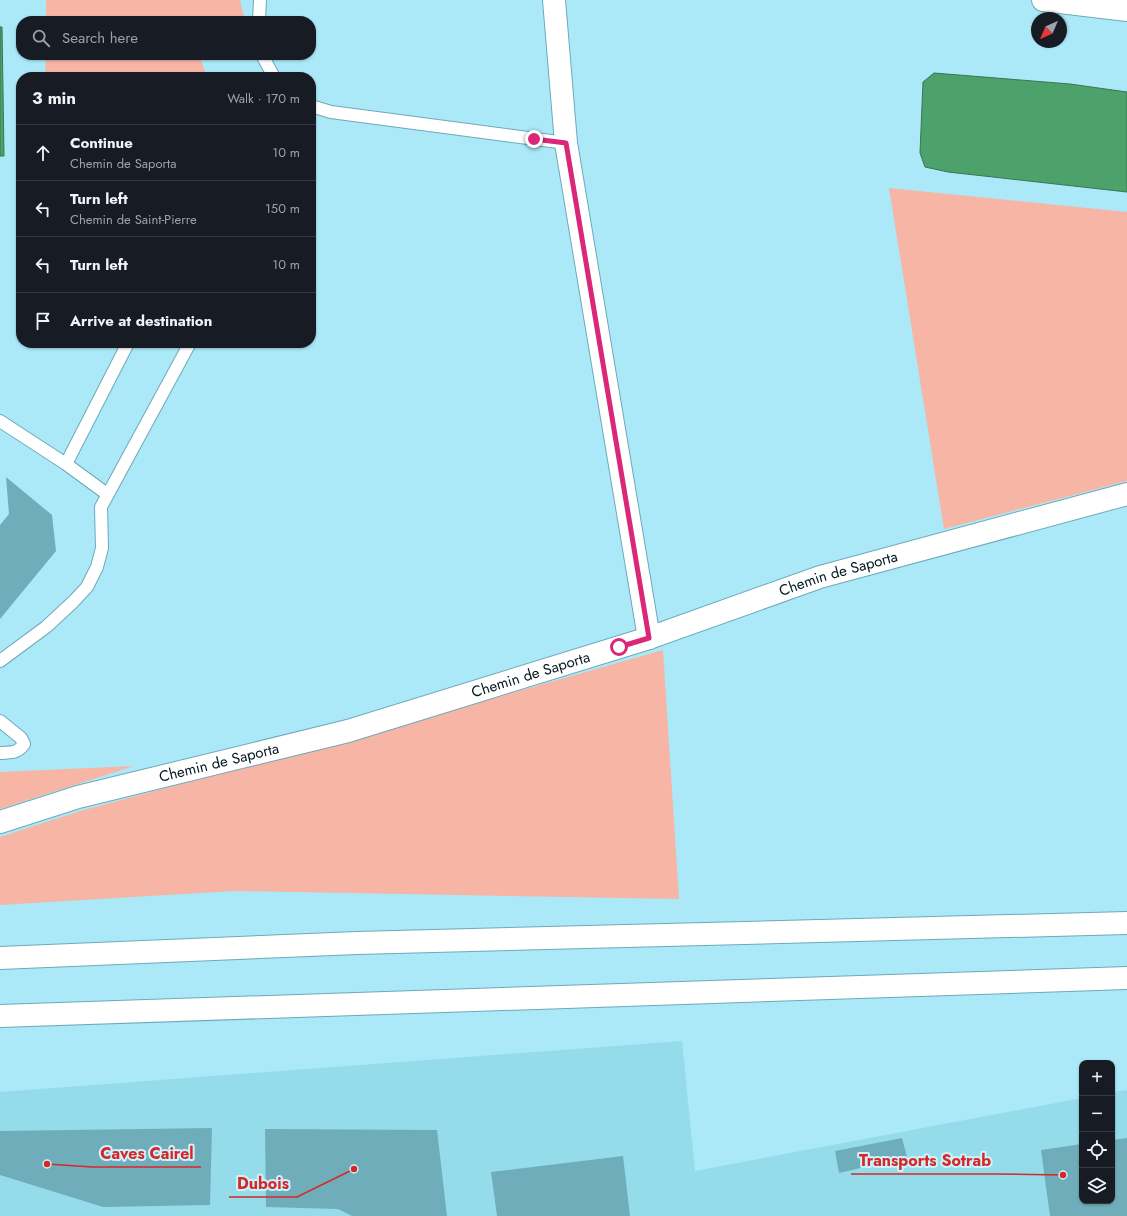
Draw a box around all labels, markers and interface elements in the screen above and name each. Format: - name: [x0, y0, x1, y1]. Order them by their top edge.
- north arrow: [1031, 12, 1067, 48]
- search box: [16, 16, 316, 60]
- icon: search: [30, 27, 52, 49]
- text: Search here: [62, 27, 138, 49]
- text: 3 min: [32, 86, 76, 110]
- text: Walk · 170 m: [227, 89, 300, 108]
- route end: [525, 130, 543, 148]
- text: Continue: [70, 132, 133, 154]
- icon: ahead: [32, 142, 54, 164]
- text: 10 m: [272, 143, 300, 162]
- text: Chemin de Saporta: [70, 154, 176, 173]
- text: Turn left: [70, 188, 128, 210]
- icon: left: [32, 198, 54, 220]
- text: 150 m: [265, 199, 300, 218]
- text: Chemin de Saint-Pierre: [70, 210, 197, 229]
- icon: left: [32, 254, 54, 276]
- text: Turn left: [70, 254, 128, 276]
- text: 10 m: [272, 255, 300, 274]
- icon: arrive: [32, 310, 54, 332]
- text: Arrive at destination: [70, 310, 212, 332]
- street label: Chemin de Saporta: [776, 545, 900, 602]
- route start: [610, 638, 628, 656]
- street label: Chemin de Saporta: [469, 646, 593, 703]
- street label: Chemin de Saporta: [157, 737, 281, 788]
- map controls: [1079, 1060, 1115, 1204]
- button: +: [1079, 1060, 1115, 1096]
- button: −: [1079, 1096, 1115, 1132]
- button: locate: [1079, 1132, 1115, 1168]
- callout: Caves Cairel: [92, 1139, 201, 1167]
- text: Caves Cairel: [100, 1142, 194, 1165]
- callout: Transports Sotrab: [851, 1146, 999, 1174]
- text: Transports Sotrab: [859, 1149, 991, 1172]
- button: layers: [1079, 1168, 1115, 1204]
- callout: Dubois: [229, 1169, 297, 1197]
- text: Dubois: [237, 1172, 289, 1195]

